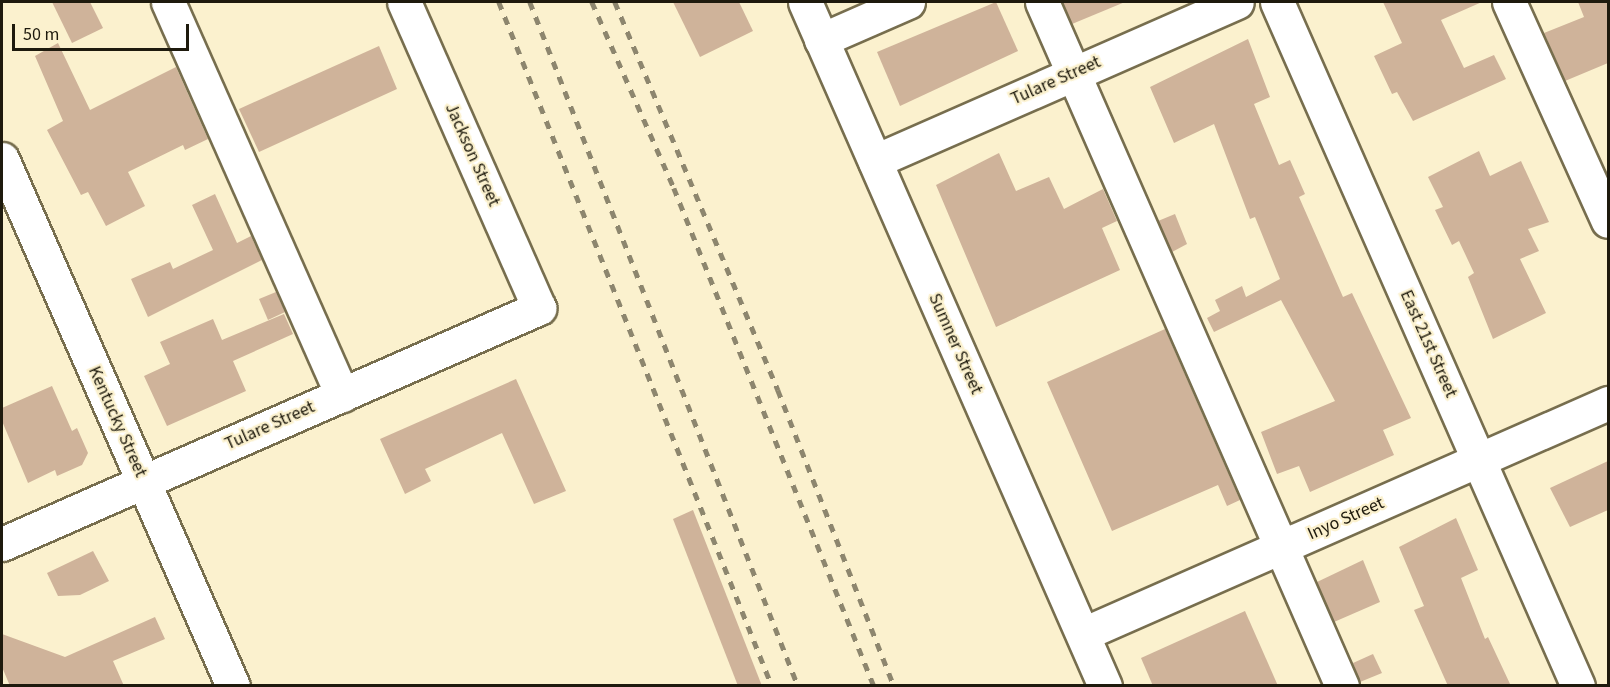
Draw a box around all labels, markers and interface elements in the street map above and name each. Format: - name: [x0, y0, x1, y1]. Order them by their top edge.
- scale bar: [15, 12, 192, 50]
- text: 50 m: [23, 22, 59, 47]
- street label: Tulare Street: [1008, 52, 1104, 110]
- street label: Jackson Street: [440, 100, 504, 210]
- street label: East 21st Street: [1395, 287, 1461, 401]
- street label: Sumner Street: [923, 290, 987, 398]
- street label: Kentucky Street: [83, 363, 151, 481]
- street label: Tulare Street: [222, 397, 318, 455]
- street label: Inyo Street: [1304, 493, 1388, 545]

